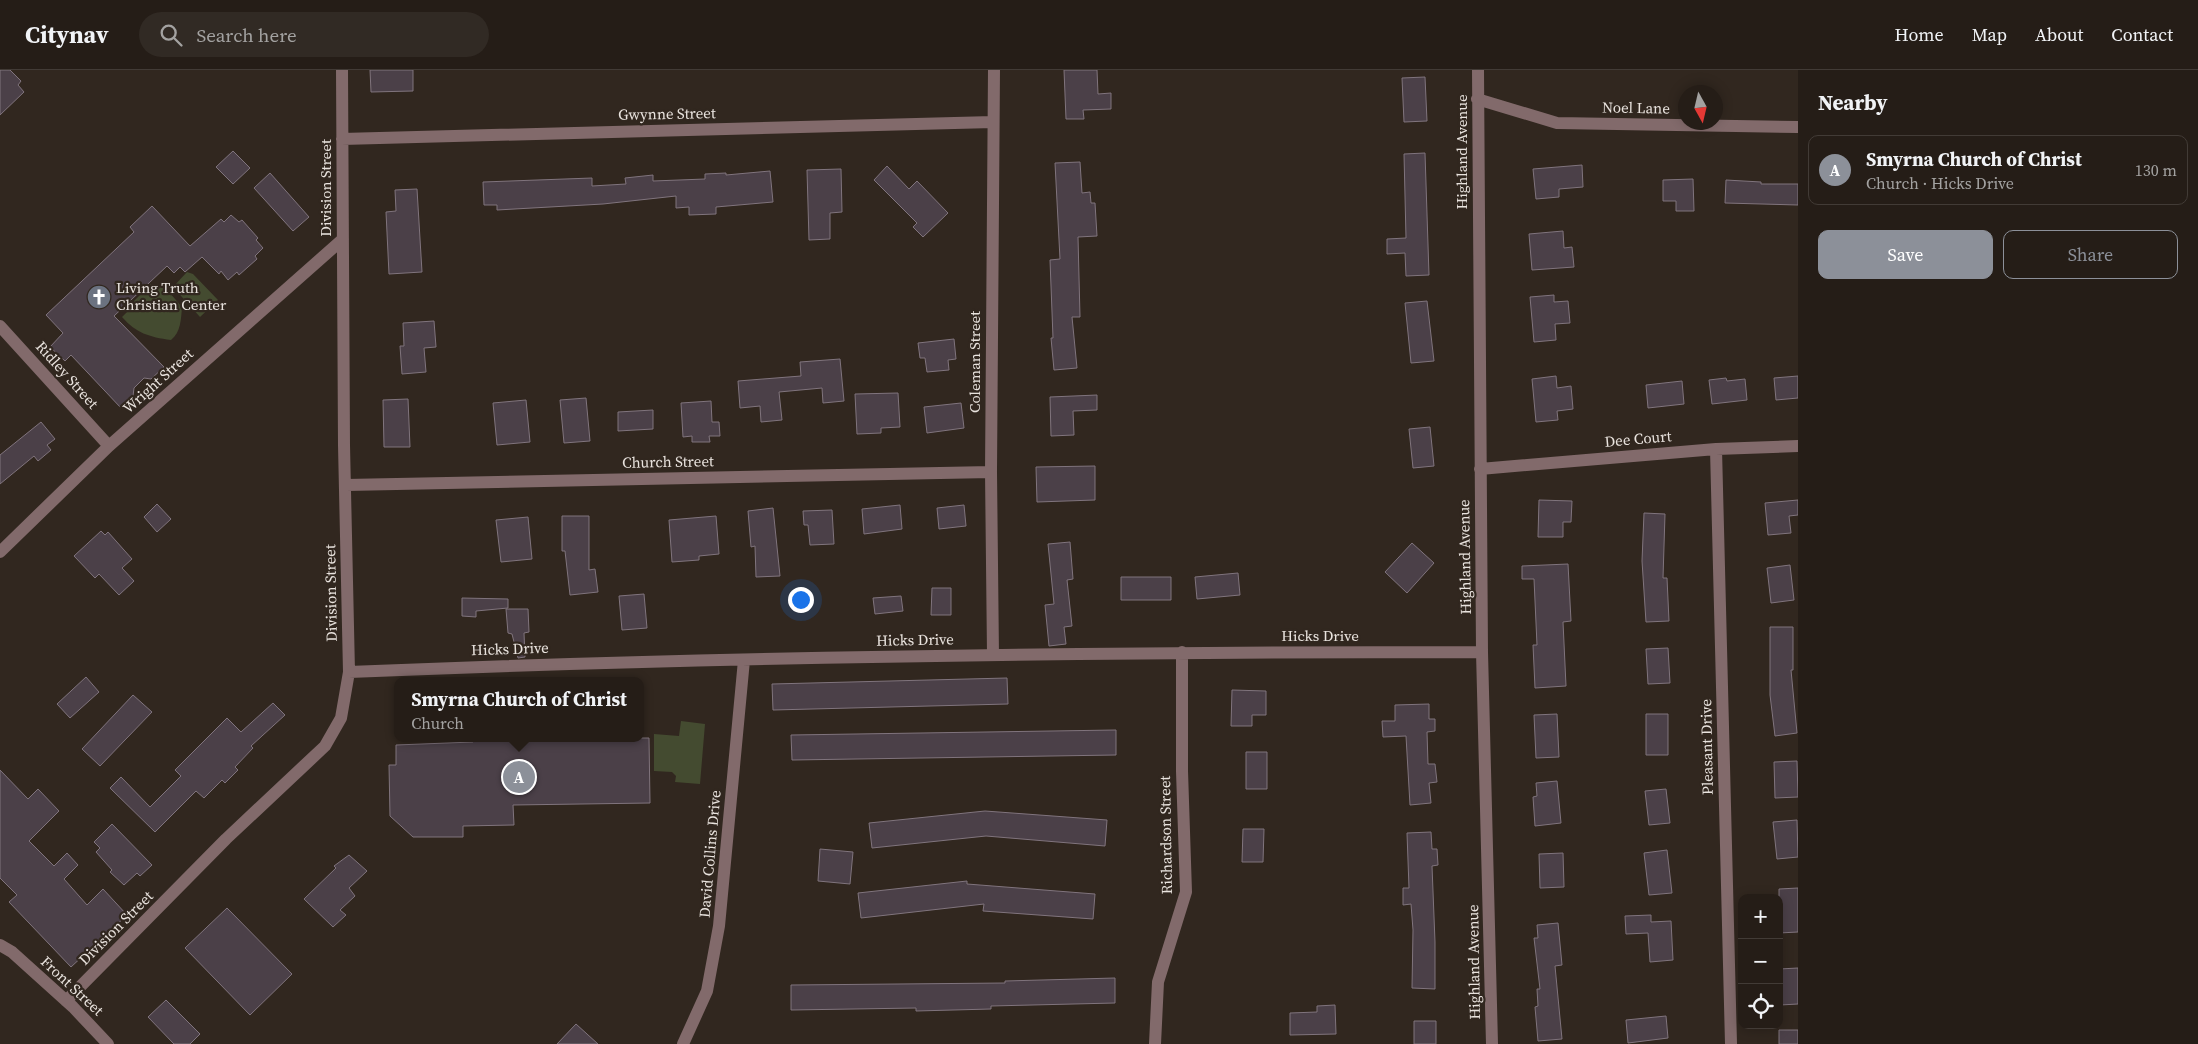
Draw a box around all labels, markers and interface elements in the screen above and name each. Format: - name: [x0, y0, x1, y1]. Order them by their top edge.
- search box: [139, 12, 489, 57]
- text: Citynav: [25, 18, 109, 51]
- icon: search: [157, 21, 185, 49]
- text: Search here: [197, 22, 297, 48]
- text: Home: [1895, 22, 1944, 47]
- text: Map: [1972, 22, 2007, 47]
- text: About: [2035, 22, 2083, 47]
- text: Contact: [2111, 22, 2173, 47]
- north arrow: [1678, 85, 1723, 130]
- text: Nearby: [1818, 88, 1888, 117]
- street label: Highland Avenue: [1451, 94, 1472, 210]
- street label: Noel Lane: [1602, 96, 1670, 119]
- street label: Gwynne Street: [618, 102, 716, 125]
- street label: Division Street: [315, 139, 336, 237]
- text: Smyrna Church of Christ: [1866, 146, 2082, 172]
- text: A: [1830, 159, 1840, 181]
- text: 130 m: [2135, 159, 2177, 181]
- text: Church · Hicks Drive: [1866, 172, 2014, 194]
- button: Save: [1818, 230, 1993, 279]
- button: Share: [2003, 230, 2178, 279]
- place label: Living Truth Christian Center: [116, 277, 227, 315]
- church icon: Living Truth Christian Center: [86, 284, 112, 310]
- street label: Coleman Street: [964, 311, 985, 413]
- street label: Ridley Street: [31, 336, 104, 413]
- street label: Wright Street: [118, 343, 198, 418]
- street label: Dee Court: [1604, 425, 1672, 452]
- street label: Church Street: [622, 450, 714, 473]
- street label: Highland Avenue: [1453, 499, 1476, 615]
- street label: Division Street: [319, 544, 342, 642]
- your location: [788, 587, 814, 613]
- street label: Hicks Drive: [1281, 625, 1359, 646]
- street label: Hicks Drive: [876, 628, 954, 651]
- street label: Hicks Drive: [471, 637, 550, 660]
- popup: [394, 677, 644, 742]
- text: Smyrna Church of Christ: [411, 686, 627, 712]
- street label: Pleasant Drive: [1695, 698, 1718, 795]
- text: Church: [411, 712, 464, 734]
- pin: A: [503, 758, 535, 796]
- street label: Richardson Street: [1154, 775, 1177, 895]
- street label: David Collins Drive: [693, 789, 726, 919]
- street label: Division Street: [74, 886, 158, 970]
- map controls: [1738, 894, 1783, 1029]
- button: +: [1738, 894, 1783, 939]
- street label: Highland Avenue: [1462, 904, 1485, 1020]
- button: −: [1738, 939, 1783, 984]
- street label: Front Street: [36, 951, 108, 1020]
- button: locate: [1738, 984, 1783, 1029]

